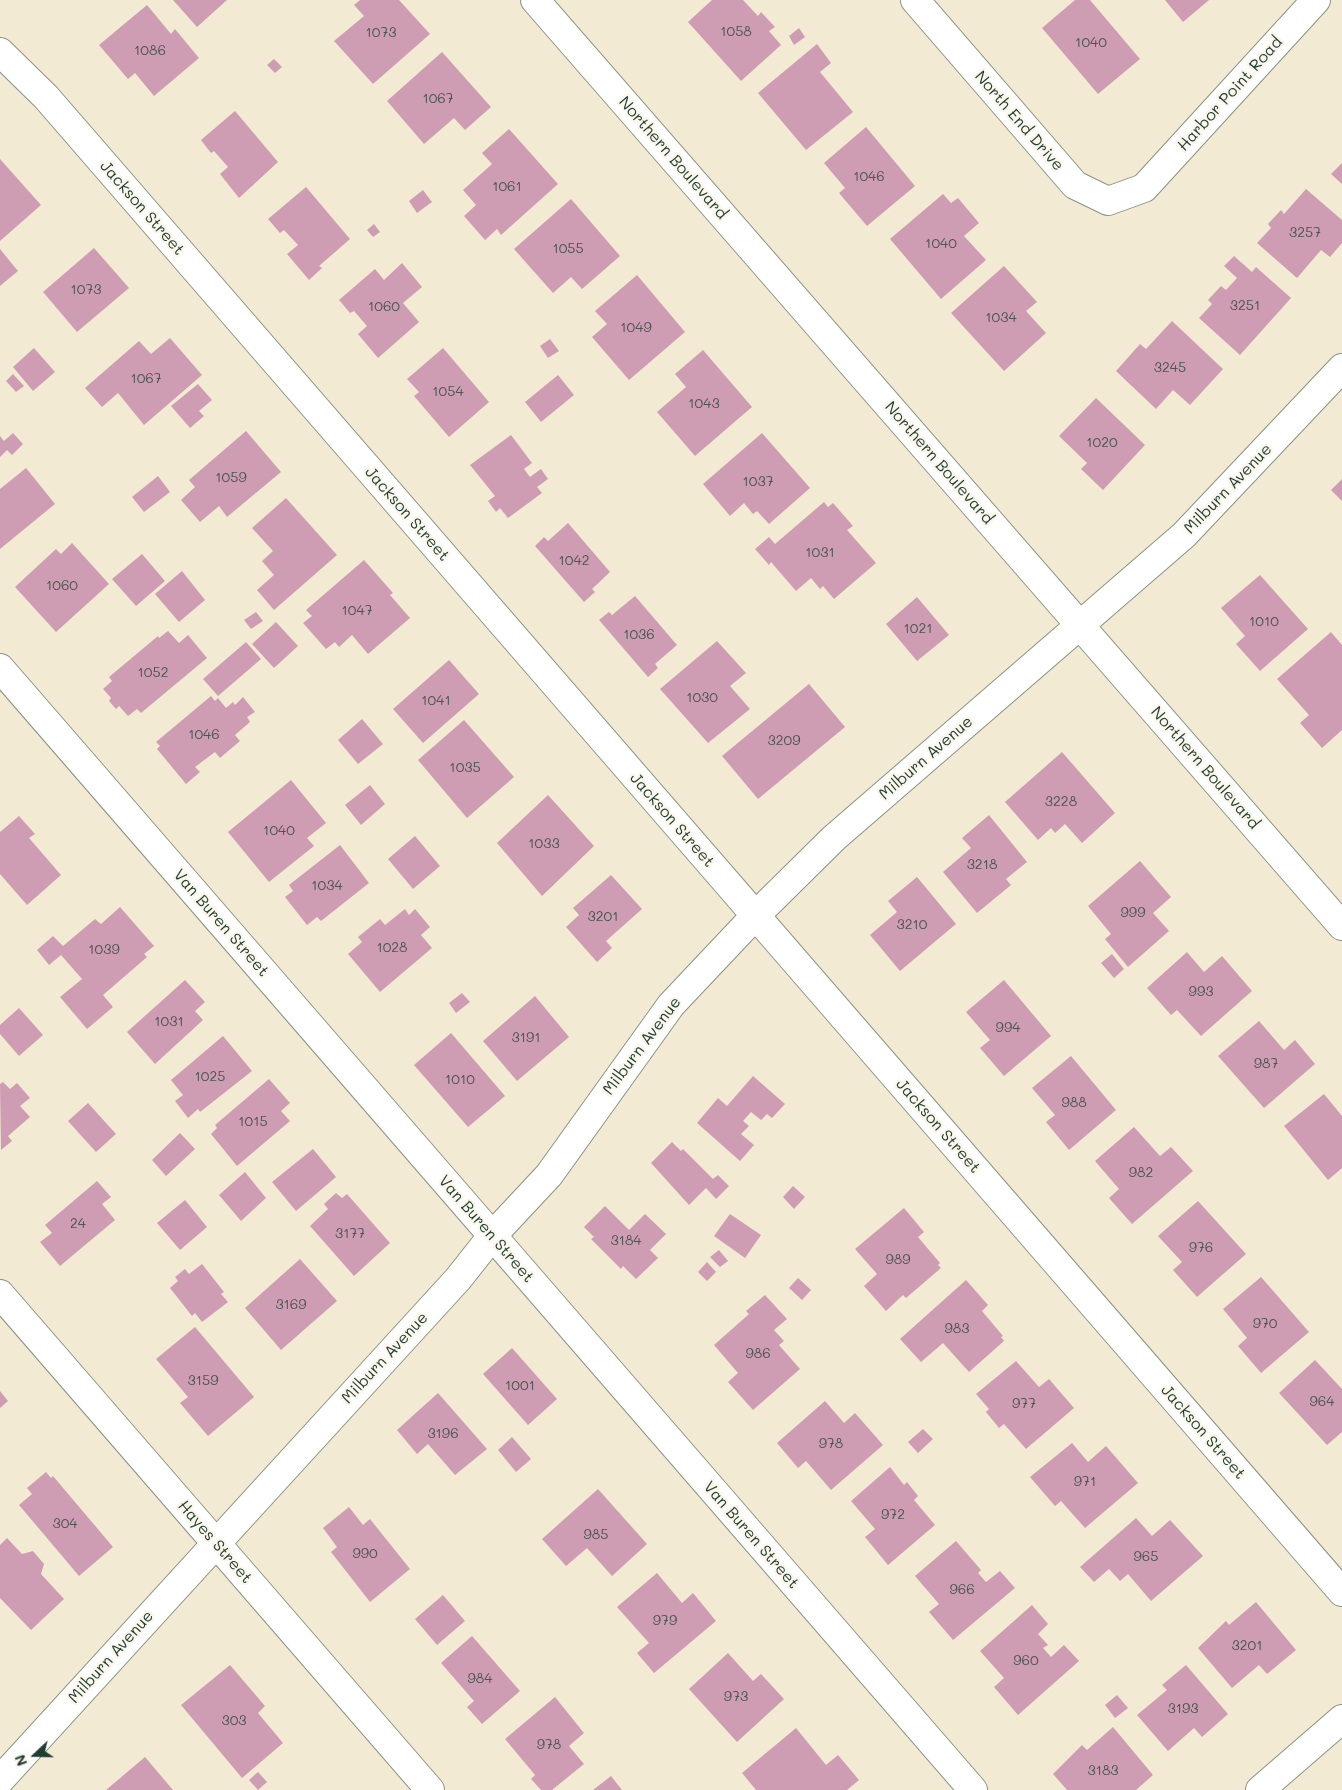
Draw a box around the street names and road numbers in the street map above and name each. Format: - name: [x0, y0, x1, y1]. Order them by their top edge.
- street label: Harbor Point Road: [1174, 33, 1286, 155]
- street label: North End Drive: [970, 67, 1068, 175]
- street label: Northern Boulevard: [615, 93, 731, 223]
- street label: Jackson Street: [96, 157, 188, 259]
- street label: Northern Boulevard: [881, 398, 997, 528]
- street label: Milburn Avenue: [1180, 440, 1276, 538]
- street label: Jackson Street: [361, 463, 453, 565]
- street label: Northern Boulevard: [1147, 703, 1263, 833]
- street label: Milburn Avenue: [875, 712, 977, 804]
- street label: Jackson Street: [626, 769, 718, 871]
- street label: Van Buren Street: [169, 865, 273, 981]
- street label: Milburn Avenue: [599, 993, 685, 1099]
- street label: Jackson Street: [892, 1075, 984, 1177]
- street label: Van Buren Street: [434, 1171, 538, 1287]
- street label: Milburn Avenue: [338, 1308, 432, 1408]
- street label: Jackson Street: [1157, 1381, 1249, 1483]
- street label: Van Buren Street: [699, 1477, 803, 1593]
- street label: Hayes Street: [174, 1497, 256, 1587]
- street label: Milburn Avenue: [64, 1607, 158, 1707]

